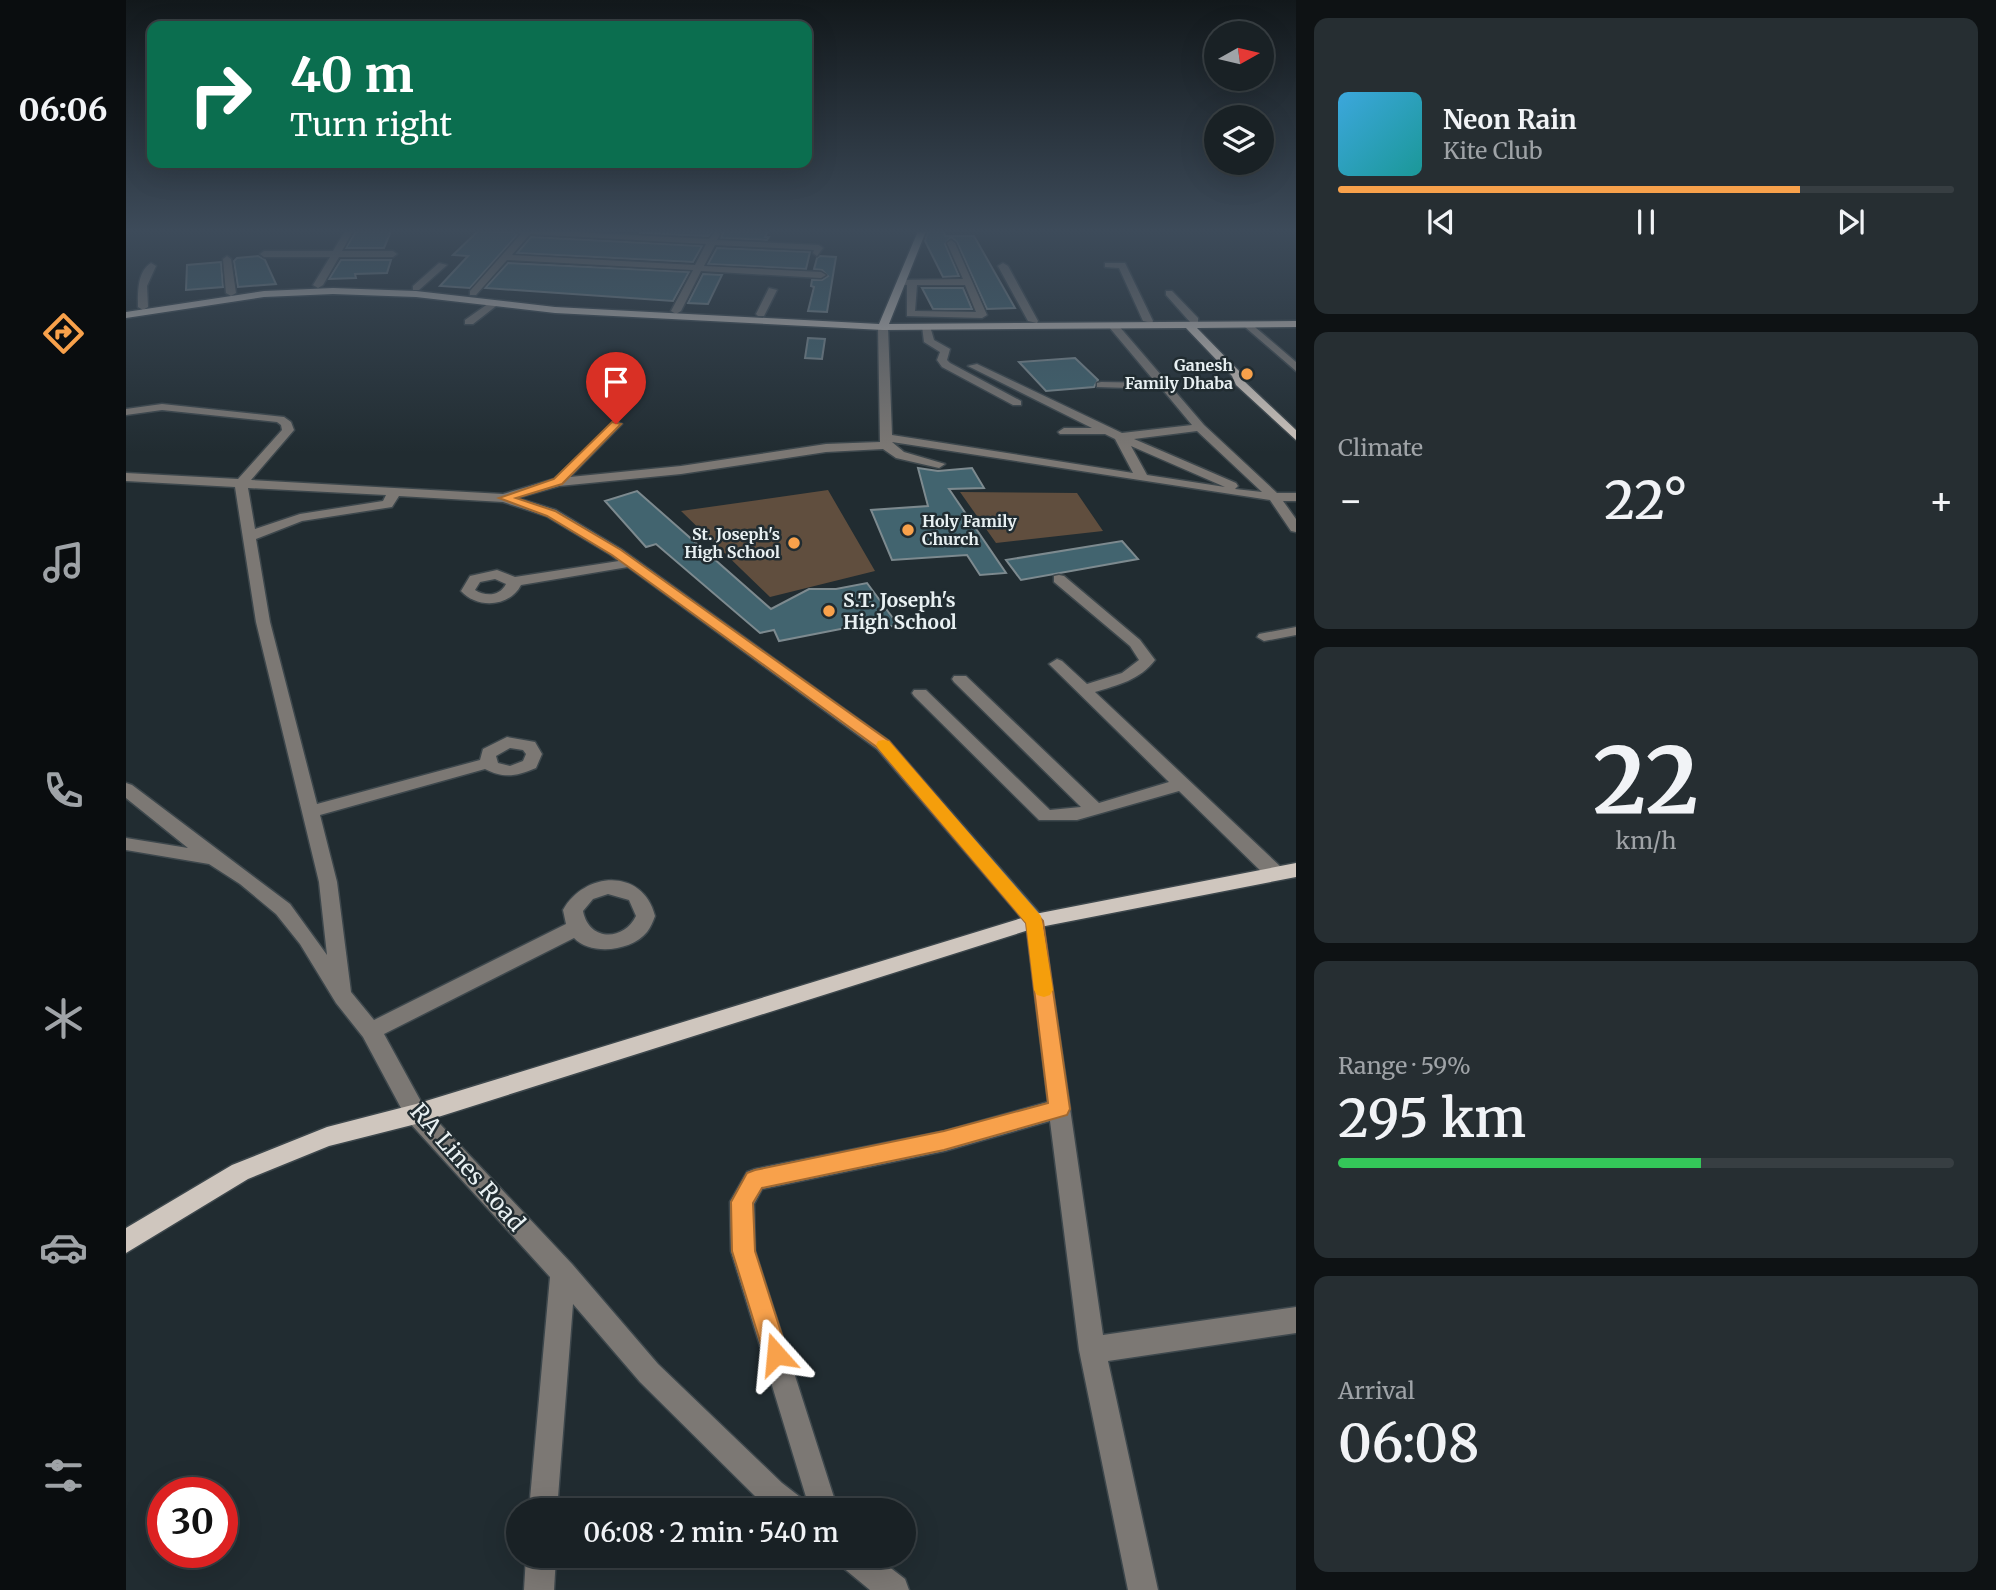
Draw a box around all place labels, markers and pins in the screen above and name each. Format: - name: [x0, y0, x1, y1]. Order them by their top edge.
- pin: [586, 352, 646, 424]
- place label: Ganesh Family Dhaba: [1125, 355, 1233, 393]
- marker: Ganesh Family Dhaba: [1239, 366, 1255, 382]
- place label: Holy Family Church: [922, 511, 1017, 549]
- marker: Holy Family Church: [900, 522, 916, 538]
- place label: St. Joseph's High School: [684, 524, 780, 562]
- marker: St. Joseph's High School: [786, 535, 802, 551]
- place label: S.T. Joseph's High School: [843, 588, 957, 634]
- marker: S.T. Joseph's High School: [821, 603, 837, 619]

